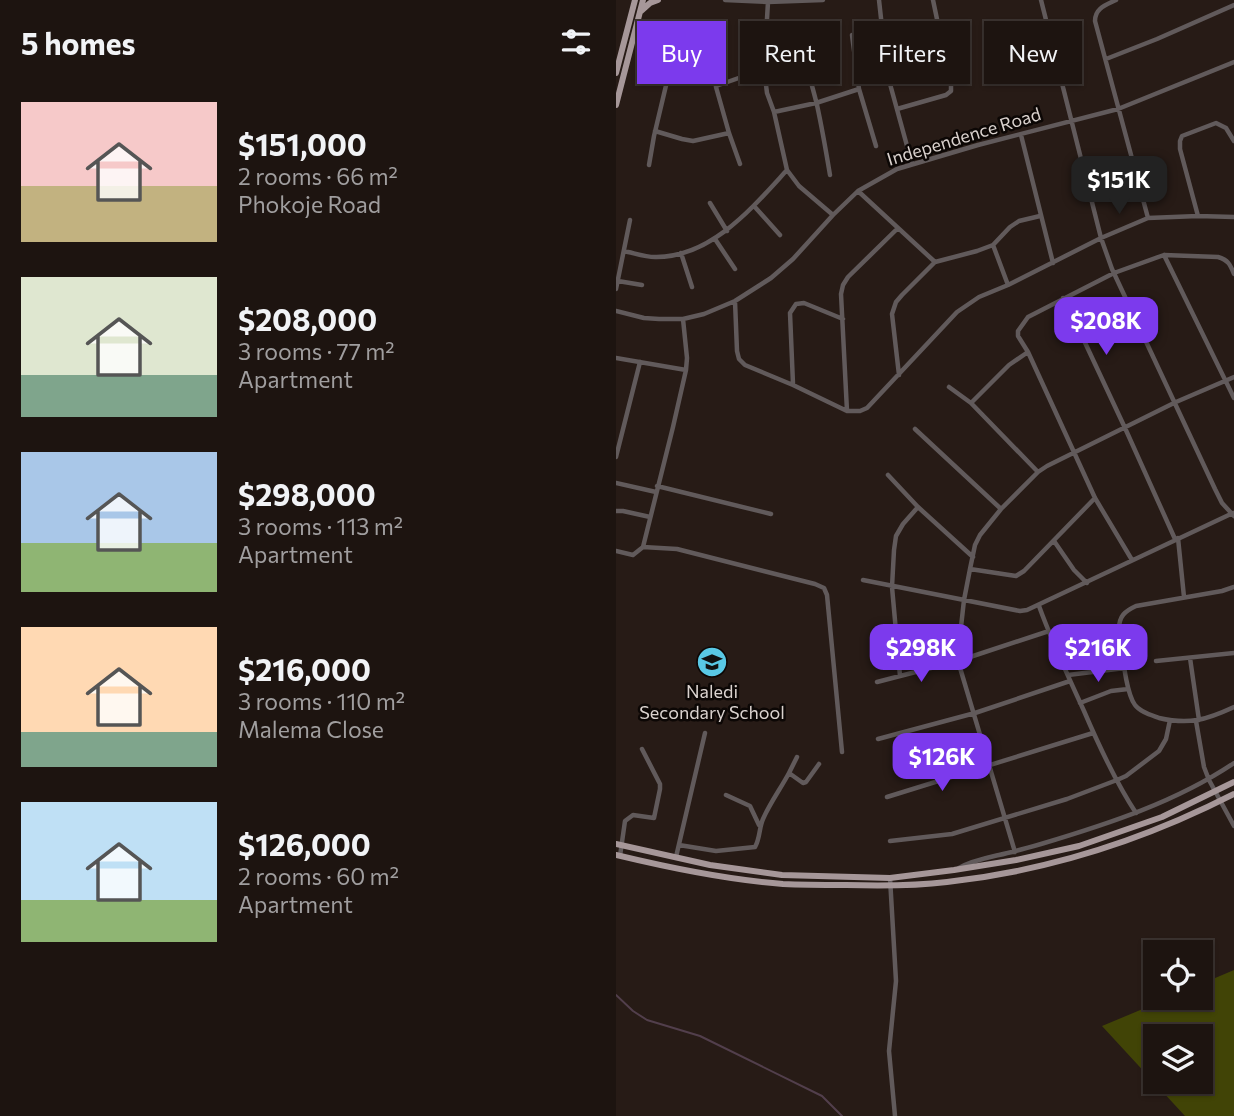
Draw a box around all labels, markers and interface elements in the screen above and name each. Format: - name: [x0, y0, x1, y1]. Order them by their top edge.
- chip: Buy: [637, 21, 726, 84]
- chip: Rent: [740, 21, 840, 84]
- chip: Filters: [854, 21, 970, 84]
- chip: New: [984, 21, 1082, 84]
- icon: filters: [557, 23, 595, 61]
- text: 5 homes: [21, 24, 135, 61]
- street label: Independence Road: [884, 102, 1043, 170]
- text: $151,000: [238, 125, 367, 162]
- icon: home: [77, 130, 161, 214]
- pin: $151K: [1070, 156, 1168, 216]
- text: 2 rooms · 66 m²: [238, 162, 398, 190]
- text: $151K: [1087, 165, 1151, 193]
- text: Phokoje Road: [238, 190, 381, 218]
- pin: $208K: [1057, 298, 1155, 357]
- text: $208,000: [238, 300, 377, 337]
- icon: home: [77, 305, 161, 389]
- text: $208K: [1070, 306, 1142, 334]
- text: 3 rooms · 77 m²: [238, 337, 395, 365]
- text: Apartment: [238, 365, 353, 393]
- text: $298,000: [238, 475, 376, 512]
- icon: home: [77, 480, 161, 564]
- text: 3 rooms · 113 m²: [238, 512, 403, 540]
- text: Apartment: [238, 540, 353, 568]
- pin: $298K: [872, 624, 970, 684]
- pin: $216K: [1049, 624, 1147, 684]
- text: $298K: [886, 633, 956, 661]
- text: $216K: [1065, 633, 1131, 661]
- school or university icon: Naledi Secondary School: [695, 645, 729, 679]
- text: $216,000: [238, 650, 371, 687]
- icon: home: [77, 655, 161, 739]
- place label: Naledi Secondary School: [639, 680, 785, 723]
- text: 3 rooms · 110 m²: [238, 687, 405, 715]
- text: Malema Close: [238, 715, 384, 743]
- pin: $126K: [893, 734, 991, 793]
- text: $126K: [909, 742, 975, 770]
- text: $126,000: [238, 825, 371, 862]
- icon: home: [77, 830, 161, 914]
- text: 2 rooms · 60 m²: [238, 862, 399, 890]
- text: Apartment: [238, 890, 353, 918]
- map controls: [1143, 940, 1213, 1094]
- button: locate: [1143, 940, 1213, 1010]
- button: layers: [1143, 1024, 1213, 1094]

